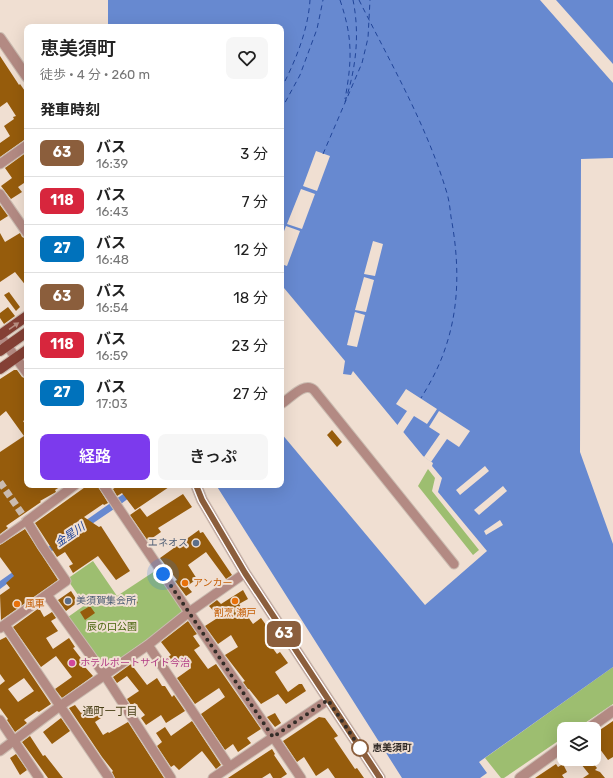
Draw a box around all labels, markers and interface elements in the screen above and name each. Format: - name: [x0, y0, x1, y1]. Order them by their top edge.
- text: 恵美須町: [40, 37, 116, 60]
- button: heart: [226, 37, 268, 79]
- text: 徒歩 · 4 分 · 260 m: [40, 67, 150, 82]
- text: 発車時刻: [40, 101, 100, 119]
- text: バス: [96, 138, 126, 156]
- text: 63: [53, 144, 71, 161]
- text: 3 分: [240, 145, 268, 163]
- text: 16:39: [96, 156, 128, 171]
- text: バス: [96, 186, 126, 204]
- text: 118: [50, 192, 74, 209]
- text: 7 分: [242, 193, 268, 211]
- text: 16:43: [96, 204, 129, 219]
- text: バス: [96, 234, 126, 252]
- text: 27: [53, 240, 71, 257]
- text: 12 分: [234, 241, 268, 259]
- text: 16:48: [96, 252, 129, 267]
- text: バス: [96, 282, 126, 300]
- text: 63: [53, 288, 71, 305]
- text: 18 分: [233, 289, 268, 307]
- text: 16:54: [96, 300, 129, 315]
- one-way arrow: [8, 322, 19, 330]
- text: バス: [96, 330, 126, 348]
- text: 118: [50, 336, 74, 353]
- text: 23 分: [232, 337, 268, 355]
- text: 16:59: [96, 348, 128, 363]
- text: バス: [96, 378, 126, 396]
- text: 27: [53, 384, 71, 401]
- text: 27 分: [233, 385, 268, 403]
- text: 17:03: [96, 396, 128, 411]
- button: 経路: [40, 434, 150, 480]
- button: きっぷ: [158, 434, 268, 480]
- water label: 金星川: [53, 520, 88, 550]
- place label: エネオス: [148, 537, 188, 549]
- marker: エネオス: [191, 538, 201, 548]
- your location: [153, 564, 173, 584]
- place label: アンカー: [193, 577, 233, 589]
- marker: アンカー: [180, 578, 190, 588]
- place label: 美須賀集会所: [76, 595, 136, 607]
- marker: 美須賀集会所: [63, 596, 73, 606]
- marker: 割烹 瀬戸: [230, 596, 240, 606]
- place label: 風車: [25, 598, 45, 610]
- marker: 風車: [12, 599, 22, 609]
- place label: 割烹 瀬戸: [214, 607, 256, 619]
- park label: 辰の口公園: [87, 621, 137, 633]
- line badge: 63: [266, 621, 302, 647]
- text: 63: [275, 625, 293, 642]
- place label: ホテルポートサイド今治: [80, 657, 190, 669]
- marker: ホテルポートサイド今治: [67, 658, 77, 668]
- district label: 通町一丁目: [83, 705, 138, 718]
- map controls: [557, 722, 601, 766]
- button: layers: [557, 722, 601, 766]
- marker: 恵美須町: [351, 739, 369, 757]
- place label: 恵美須町: [372, 742, 412, 754]

